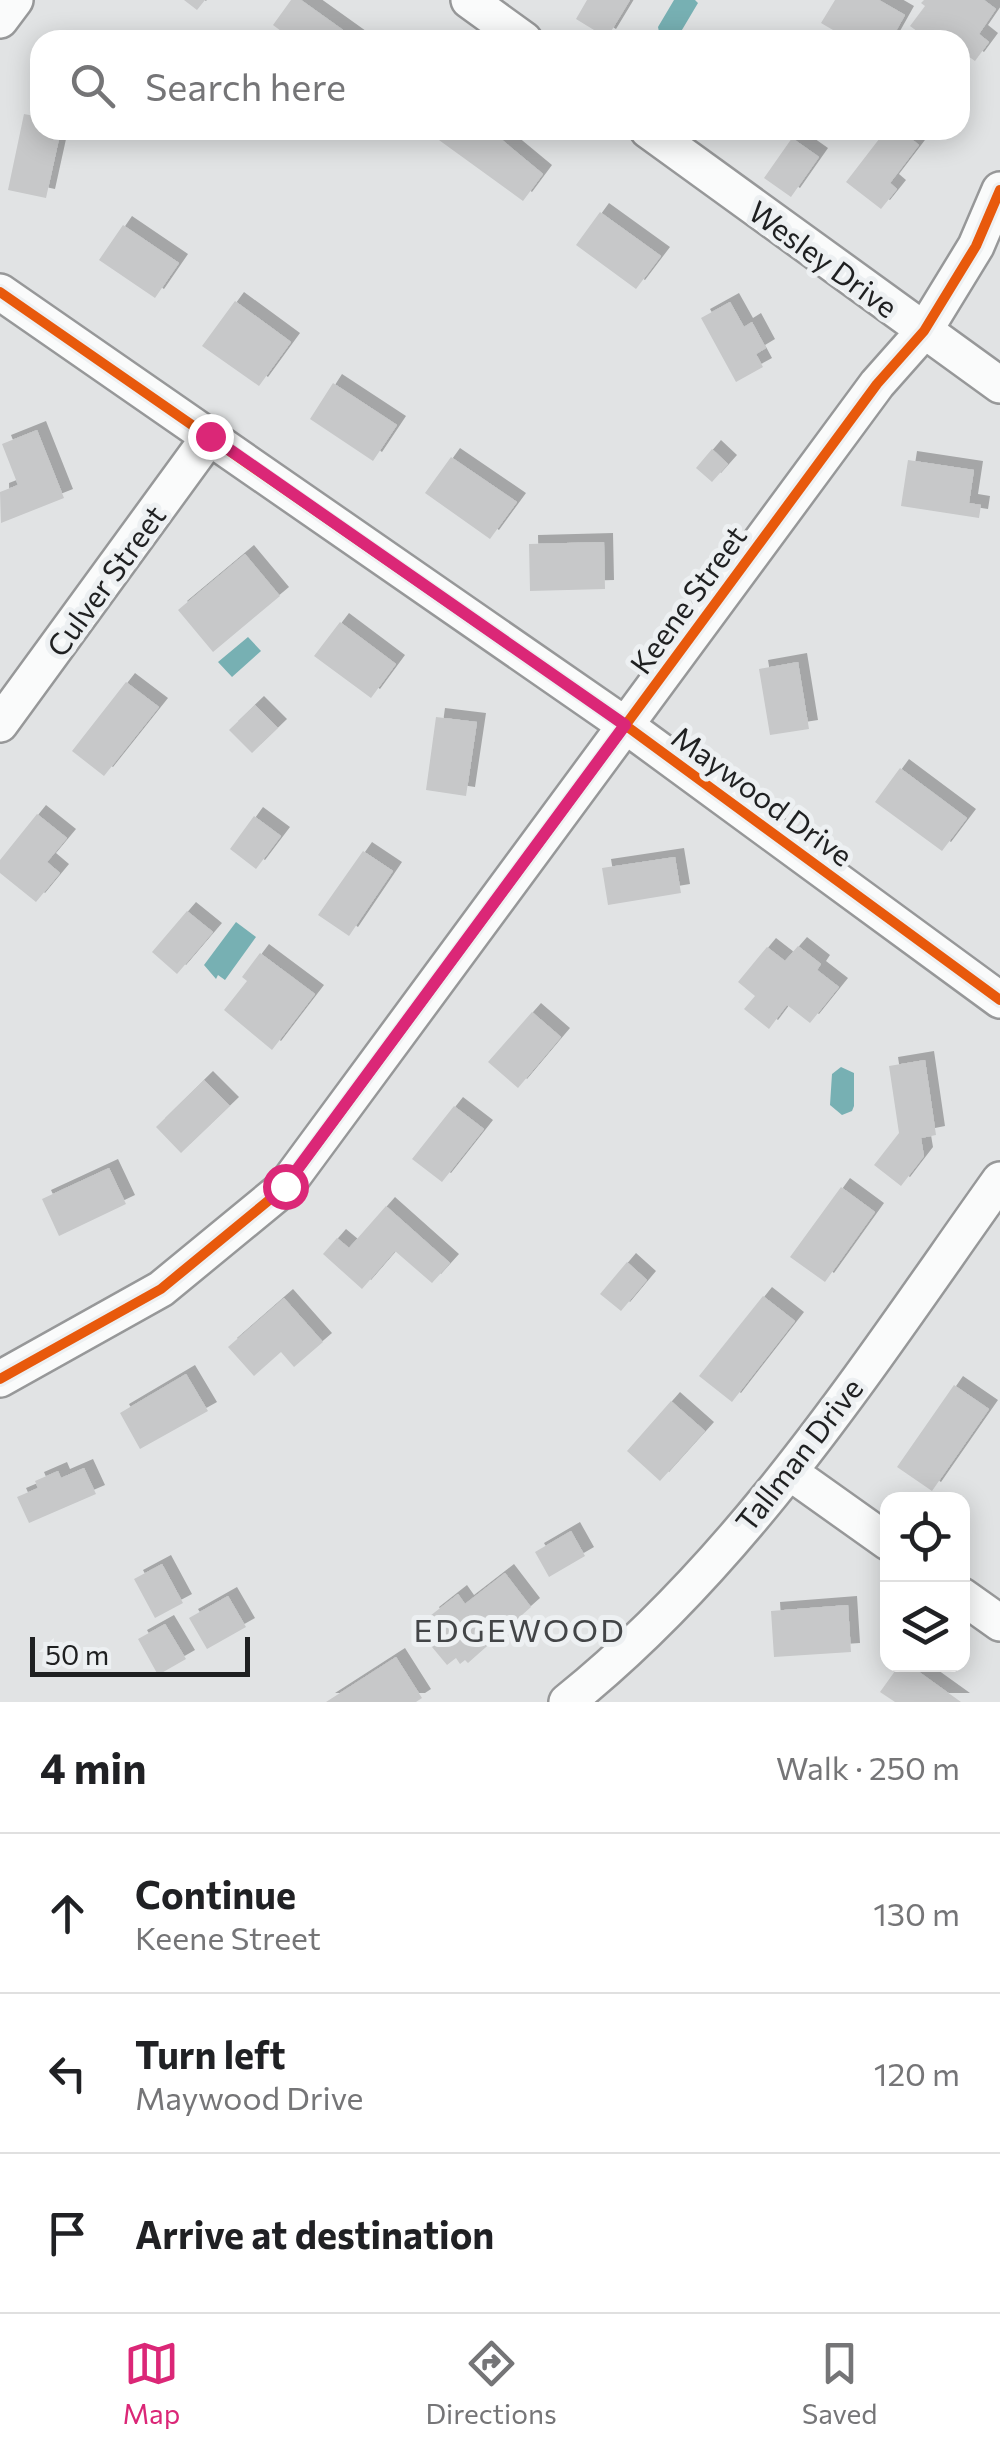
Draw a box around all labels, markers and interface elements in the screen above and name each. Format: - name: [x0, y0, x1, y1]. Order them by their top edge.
- search box: [30, 30, 970, 140]
- icon: search: [65, 58, 120, 113]
- text: Search here: [145, 62, 346, 109]
- street label: Wesley Drive: [742, 192, 906, 324]
- route end: [188, 414, 234, 460]
- street label: Culver Street: [38, 497, 172, 663]
- street label: Keene Street: [621, 518, 753, 680]
- street label: Maywood Drive: [665, 717, 861, 873]
- route start: [263, 1164, 309, 1210]
- street label: Tallman Drive: [727, 1370, 869, 1538]
- map controls: [880, 1492, 970, 1672]
- button: locate: [880, 1492, 970, 1582]
- button: layers: [880, 1582, 970, 1672]
- district label: EDGEWOOD: [414, 1609, 626, 1649]
- scale bar: [30, 1632, 250, 1676]
- text: 50 m: [45, 1637, 109, 1671]
- text: 4 min: [40, 1741, 146, 1793]
- text: Walk · 250 m: [776, 1747, 960, 1787]
- text: Continue: [135, 1870, 296, 1917]
- icon: ahead: [40, 1886, 95, 1941]
- text: 130 m: [873, 1893, 960, 1933]
- text: Keene Street: [135, 1917, 321, 1957]
- text: Turn left: [135, 2030, 286, 2077]
- icon: left: [40, 2046, 95, 2101]
- text: 120 m: [874, 2053, 960, 2093]
- text: Maywood Drive: [135, 2077, 363, 2117]
- icon: arrive: [40, 2206, 95, 2261]
- text: Arrive at destination: [135, 2210, 494, 2257]
- tab: Map: [123, 2336, 180, 2430]
- tab: Directions: [425, 2336, 557, 2430]
- tab: Saved: [802, 2336, 877, 2430]

